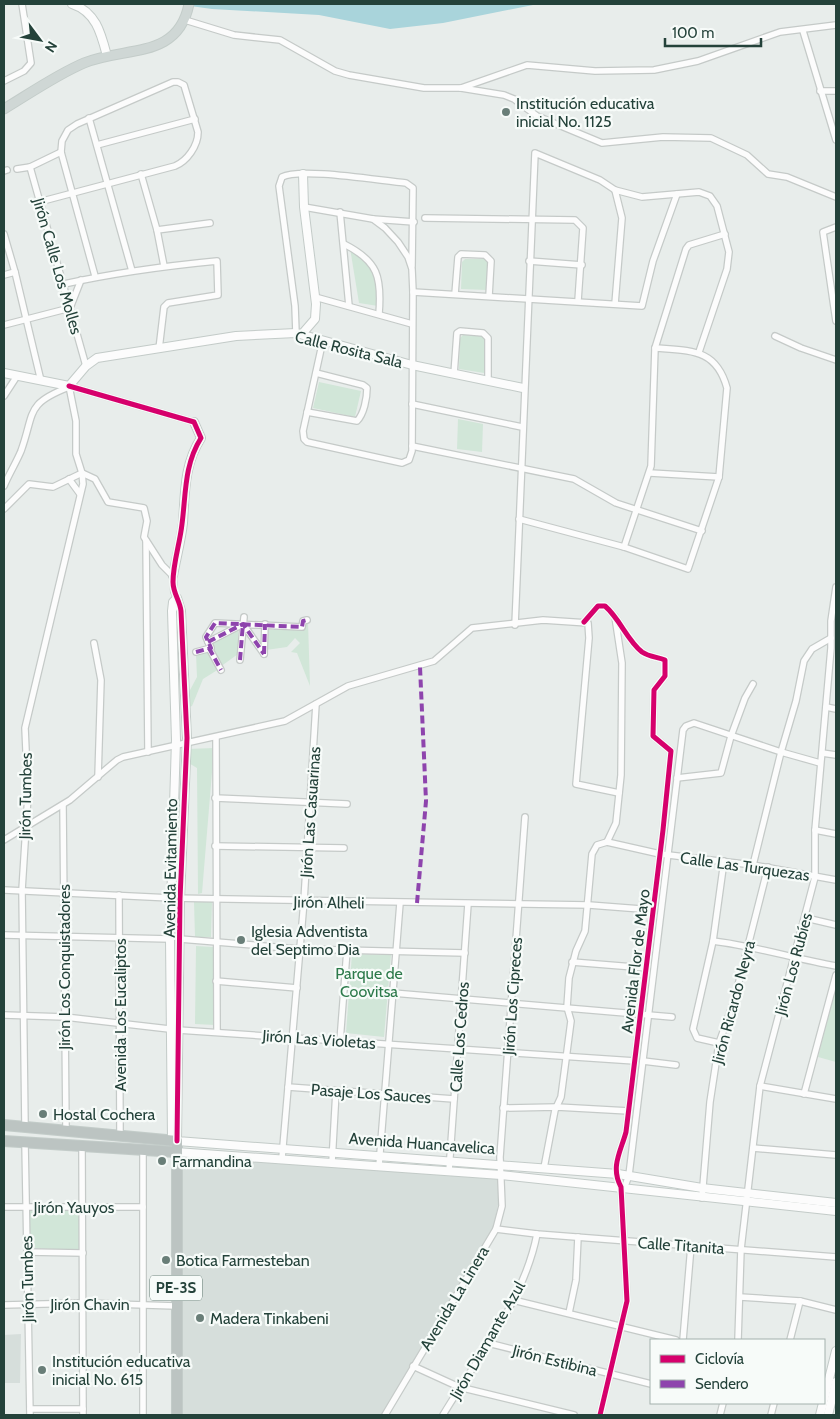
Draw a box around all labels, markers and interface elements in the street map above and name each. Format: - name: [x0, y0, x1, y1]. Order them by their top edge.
- north arrow: [15, 15, 65, 65]
- scale bar: [665, 15, 761, 47]
- text: 100 m: [672, 24, 714, 42]
- text: N: [41, 38, 61, 56]
- place label: Institución educativa inicial No. 1125: [516, 94, 655, 131]
- marker: Institución educativa inicial No. 1125: [500, 106, 512, 118]
- street label: Jirón Calle Los Molles: [29, 195, 86, 337]
- street label: Calle Rosita Sala: [293, 327, 405, 372]
- street label: Jirón Las Casuarinas: [296, 745, 325, 879]
- street label: Jirón Tumbes: [15, 752, 36, 841]
- street label: Avenida Evitamiento: [160, 798, 181, 938]
- street label: Calle Las Turquezas: [679, 848, 811, 885]
- street label: Jirón Los Conquistadores: [55, 884, 74, 1051]
- street label: Avenida Flor de Mayo: [617, 888, 654, 1034]
- street label: Jirón Alheli: [292, 892, 365, 913]
- street label: Jirón Los Rubíes: [770, 910, 816, 1018]
- place label: Iglesia Adventista del Septimo Dia: [251, 922, 368, 959]
- marker: Iglesia Adventista del Septimo Dia: [235, 934, 247, 946]
- street label: Jirón Los Cipreces: [499, 936, 526, 1057]
- street label: Avenida Los Eucaliptos: [111, 938, 130, 1092]
- street label: Jirón Ricardo Neyra: [708, 938, 759, 1067]
- park label: Parque de Coovitsa: [335, 964, 403, 1001]
- street label: Calle Los Cedros: [446, 981, 473, 1093]
- street label: Jirón Las Violetas: [261, 1026, 377, 1053]
- street label: Pasaje Los Sauces: [310, 1080, 432, 1107]
- place label: Hostal Cochera: [53, 1105, 155, 1124]
- marker: Hostal Cochera: [37, 1108, 49, 1120]
- street label: Avenida Huancavelica: [348, 1129, 496, 1158]
- place label: Farmandina: [172, 1152, 252, 1171]
- marker: Farmandina: [156, 1155, 168, 1167]
- street label: Jirón Yauyos: [33, 1198, 115, 1217]
- street label: Calle Titanita: [637, 1233, 725, 1258]
- street label: Jirón Tumbes: [17, 1235, 38, 1324]
- street label: Avenida La Linera: [416, 1242, 493, 1354]
- place label: Botica Farmesteban: [176, 1251, 310, 1270]
- marker: Botica Farmesteban: [160, 1254, 172, 1266]
- road number: PE-3S: [150, 1276, 202, 1300]
- street label: Jirón Diamante Azul: [445, 1278, 529, 1404]
- street label: Jirón Chavin: [49, 1295, 130, 1314]
- place label: Madera Tinkabeni: [210, 1309, 329, 1328]
- marker: Madera Tinkabeni: [194, 1312, 206, 1324]
- legend: [650, 1339, 825, 1404]
- street label: Jirón Estibina: [510, 1341, 600, 1380]
- text: Ciclovía: [695, 1350, 745, 1368]
- place label: Institución educativa inicial No. 615: [52, 1352, 191, 1389]
- marker: Institución educativa inicial No. 615: [36, 1364, 48, 1376]
- text: Sendero: [695, 1375, 749, 1393]

